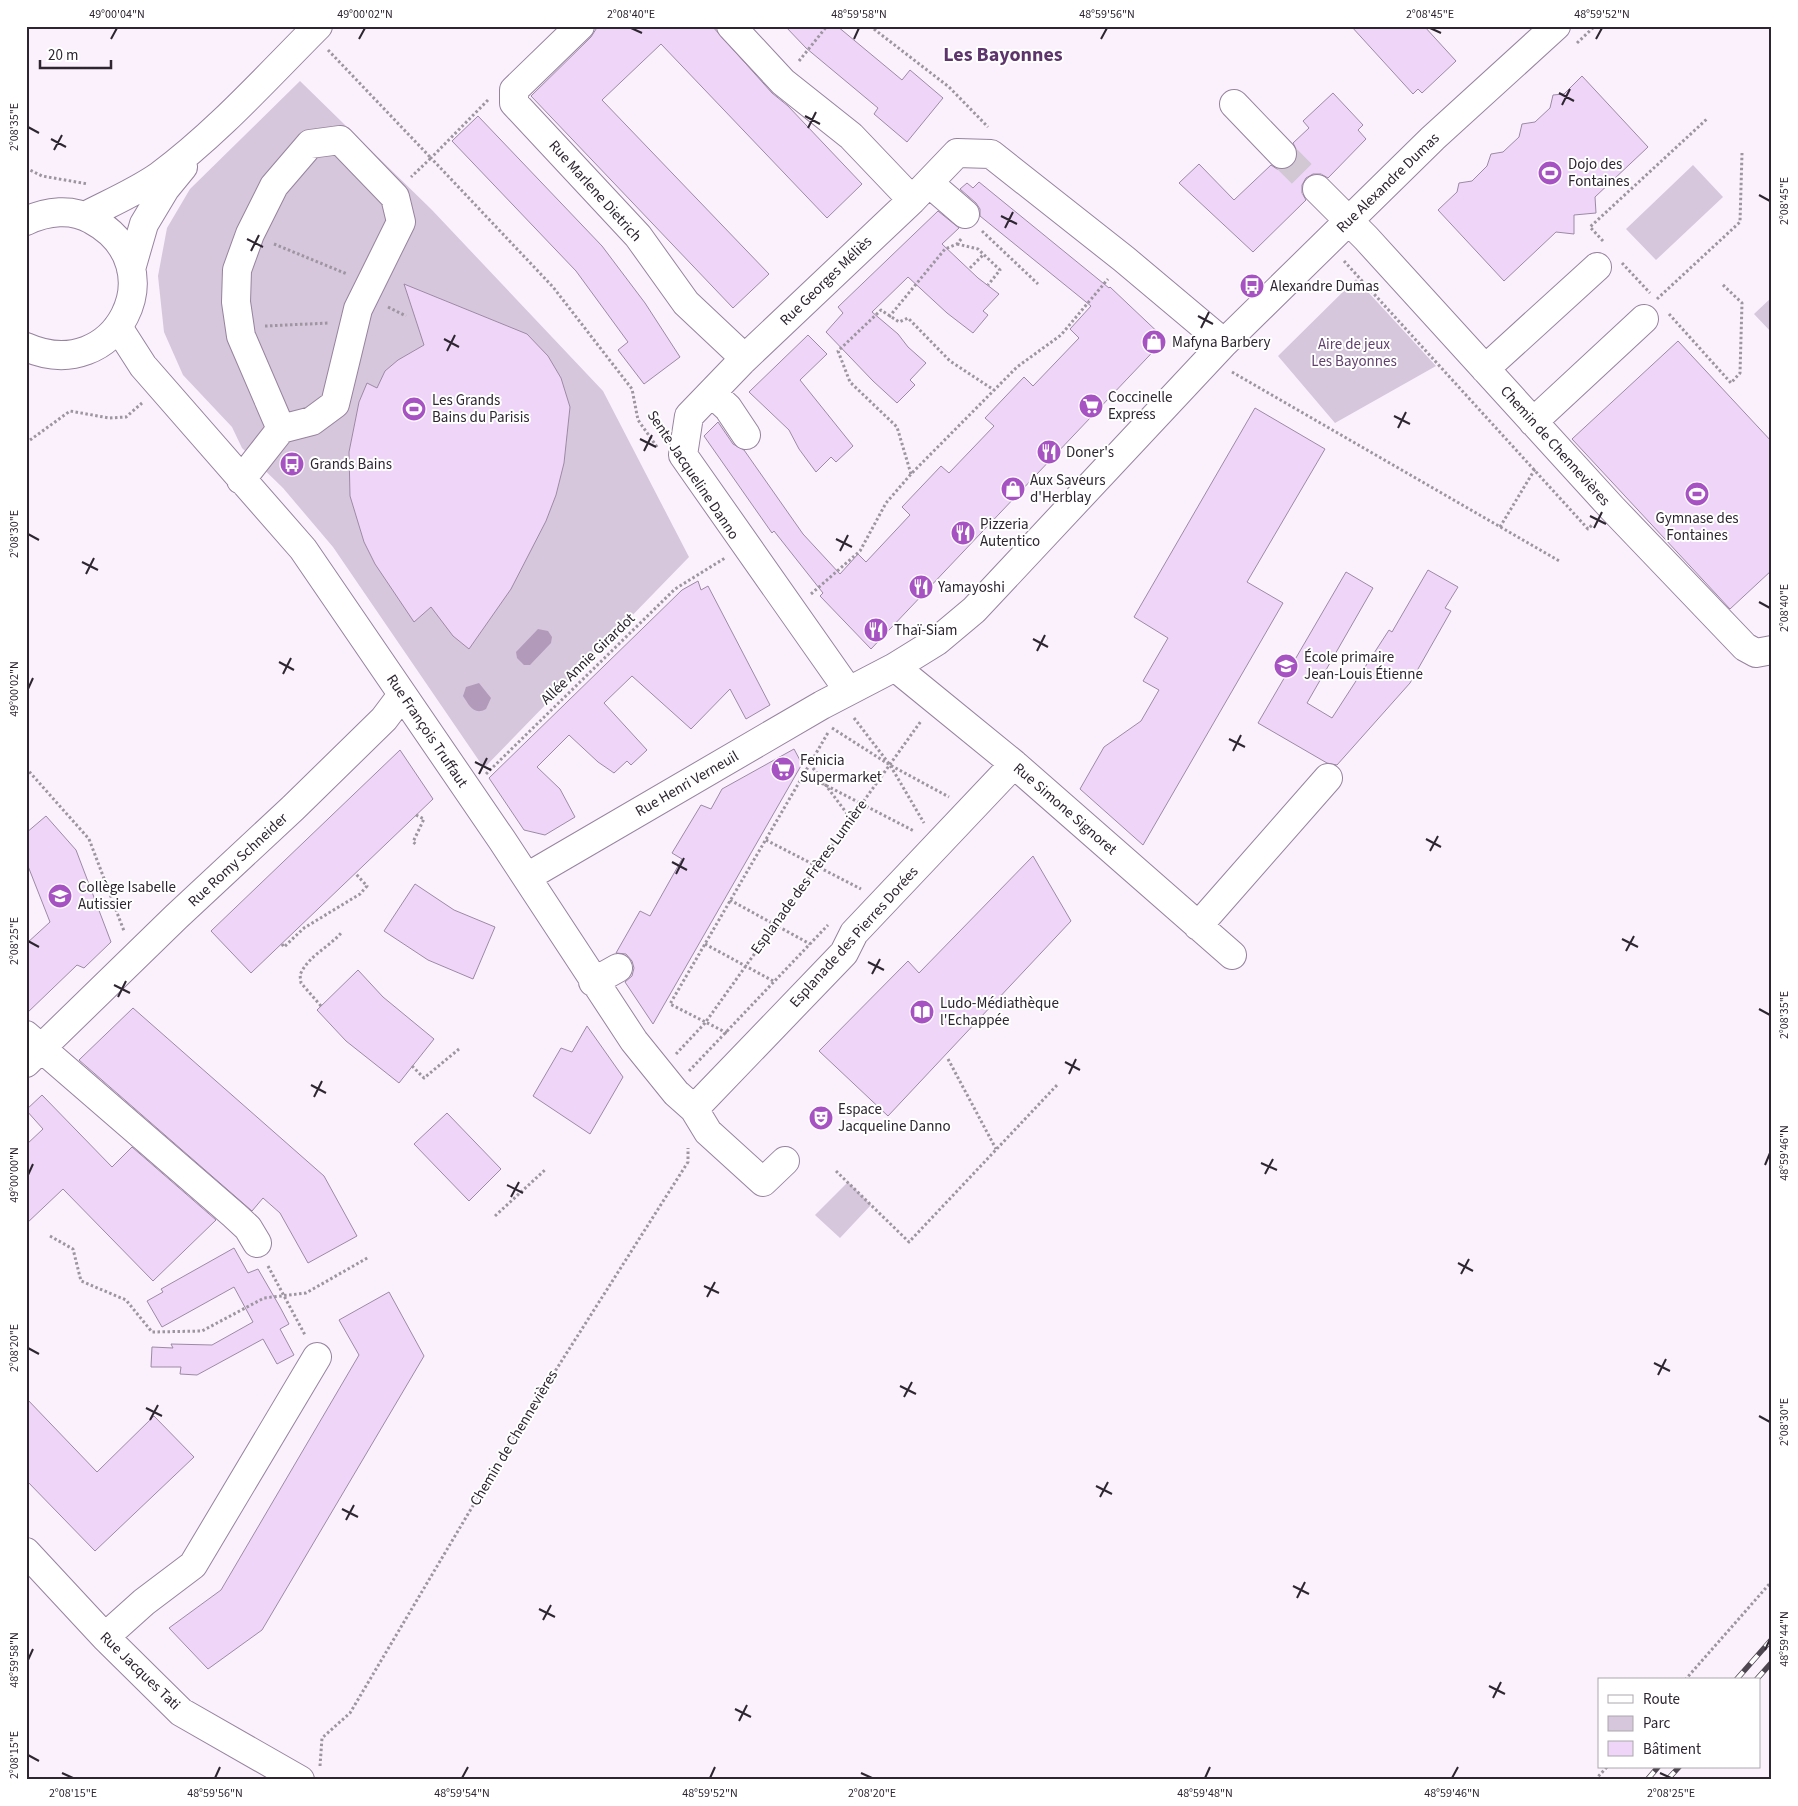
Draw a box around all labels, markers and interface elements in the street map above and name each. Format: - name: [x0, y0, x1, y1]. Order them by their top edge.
- text: 49°00'04"N: [89, 6, 145, 23]
- text: 49°00'02"N: [337, 6, 393, 23]
- text: 2°08'40"E: [607, 6, 655, 23]
- text: 48°59'58"N: [831, 6, 887, 23]
- text: 48°59'56"N: [1079, 6, 1135, 23]
- text: 2°08'45"E: [1406, 6, 1454, 23]
- text: 48°59'52"N: [1574, 6, 1630, 23]
- scale bar: [40, 38, 111, 70]
- district label: Les Bayonnes: [943, 41, 1063, 69]
- text: 20 m: [48, 45, 78, 66]
- text: 2°08'35"E: [6, 103, 23, 151]
- street label: Rue Alexandre Dumas: [1332, 128, 1444, 238]
- street label: Rue Marlene Dietrich: [544, 136, 646, 246]
- place label: Dojo des Fontaines: [1568, 154, 1629, 192]
- sports icon: Dojo des Fontaines: [1537, 160, 1563, 186]
- text: 2°08'45"E: [1776, 177, 1793, 225]
- street label: Rue Georges Méliès: [775, 232, 877, 330]
- bus stop icon: Alexandre Dumas: [1239, 273, 1265, 299]
- place label: Alexandre Dumas: [1270, 276, 1379, 297]
- shop icon: Mafyna Barbery: [1141, 329, 1167, 355]
- place label: Mafyna Barbery: [1172, 332, 1271, 353]
- park label: Aire de jeux Les Bayonnes: [1311, 334, 1397, 372]
- street label: Chemin de Chennevières: [1495, 381, 1615, 511]
- place label: Coccinelle Express: [1108, 387, 1172, 425]
- place label: Les Grands Bains du Parisis: [432, 390, 530, 428]
- supermarket icon: Coccinelle Express: [1078, 393, 1104, 419]
- sports icon: Les Grands Bains du Parisis: [401, 396, 427, 422]
- street label: Sente Jacqueline Danno: [642, 406, 744, 544]
- restaurant icon: Doner's: [1036, 439, 1062, 465]
- place label: Doner's: [1066, 442, 1114, 463]
- bus stop icon: Grands Bains: [279, 451, 305, 477]
- place label: Grands Bains: [310, 454, 392, 475]
- place label: Aux Saveurs d'Herblay: [1030, 470, 1105, 508]
- shop icon: Aux Saveurs d'Herblay: [1000, 476, 1026, 502]
- sports icon: Gymnase des Fontaines: [1684, 481, 1710, 507]
- place label: Gymnase des Fontaines: [1655, 508, 1739, 546]
- text: 2°08'30"E: [6, 510, 23, 558]
- place label: Pizzeria Autentico: [980, 514, 1040, 552]
- restaurant icon: Pizzeria Autentico: [950, 520, 976, 546]
- restaurant icon: Yamayoshi: [908, 574, 934, 600]
- place label: Yamayoshi: [937, 577, 1005, 598]
- text: 2°08'40"E: [1776, 584, 1793, 632]
- street label: Allée Annie Girardot: [536, 608, 640, 710]
- restaurant icon: Thaï-Siam: [863, 617, 889, 643]
- place label: Thaï-Siam: [894, 620, 958, 641]
- place label: École primaire Jean-Louis Étienne: [1304, 647, 1423, 685]
- school or university icon: École primaire Jean-Louis Étienne: [1273, 653, 1299, 679]
- text: 49°00'02"N: [6, 661, 23, 717]
- street label: Rue François Truffaut: [381, 670, 473, 792]
- street label: Rue Henri Verneuil: [632, 746, 743, 822]
- place label: Fenicia Supermarket: [800, 750, 882, 788]
- supermarket icon: Fenicia Supermarket: [770, 756, 796, 782]
- street label: Rue Simone Signoret: [1009, 758, 1121, 860]
- street label: Esplanade des Frères Lumière: [746, 795, 872, 959]
- street label: Rue Romy Schneider: [184, 808, 293, 912]
- street label: Esplanade des Pierres Dorées: [785, 862, 923, 1012]
- place label: Collège Isabelle Autissier: [78, 877, 176, 915]
- school or university icon: Collège Isabelle Autissier: [47, 883, 73, 909]
- text: 2°08'25"E: [6, 917, 23, 965]
- text: 2°08'35"E: [1776, 991, 1793, 1039]
- place label: Ludo-Médiathèque l'Echappée: [940, 993, 1059, 1031]
- library icon: Ludo-Médiathèque l'Echappée: [909, 999, 935, 1025]
- place label: Espace Jacqueline Danno: [838, 1099, 951, 1137]
- theatre icon: Espace Jacqueline Danno: [808, 1105, 834, 1131]
- text: 48°59'46"N: [1776, 1125, 1793, 1181]
- text: 49°00'00"N: [6, 1147, 23, 1203]
- text: 2°08'20"E: [6, 1324, 23, 1372]
- street label: Chemin de Chennevières: [465, 1366, 563, 1510]
- text: 2°08'30"E: [1776, 1398, 1793, 1446]
- text: 48°59'44"N: [1776, 1611, 1793, 1667]
- street label: Rue Jacques Tati: [95, 1627, 185, 1715]
- text: 48°59'58"N: [6, 1632, 23, 1688]
- legend: [1598, 1678, 1760, 1768]
- text: Route: [1643, 1689, 1680, 1710]
- text: Parc: [1643, 1713, 1670, 1734]
- text: 2°08'15"E: [6, 1731, 23, 1779]
- text: Bâtiment: [1643, 1739, 1701, 1760]
- text: 2°08'15"E: [49, 1785, 97, 1802]
- text: 48°59'56"N: [187, 1785, 243, 1802]
- text: 48°59'54"N: [434, 1785, 490, 1802]
- text: 48°59'52"N: [682, 1785, 738, 1802]
- text: 2°08'20"E: [848, 1785, 896, 1802]
- text: 48°59'48"N: [1177, 1785, 1233, 1802]
- text: 48°59'46"N: [1424, 1785, 1480, 1802]
- text: 2°08'25"E: [1647, 1785, 1695, 1802]

